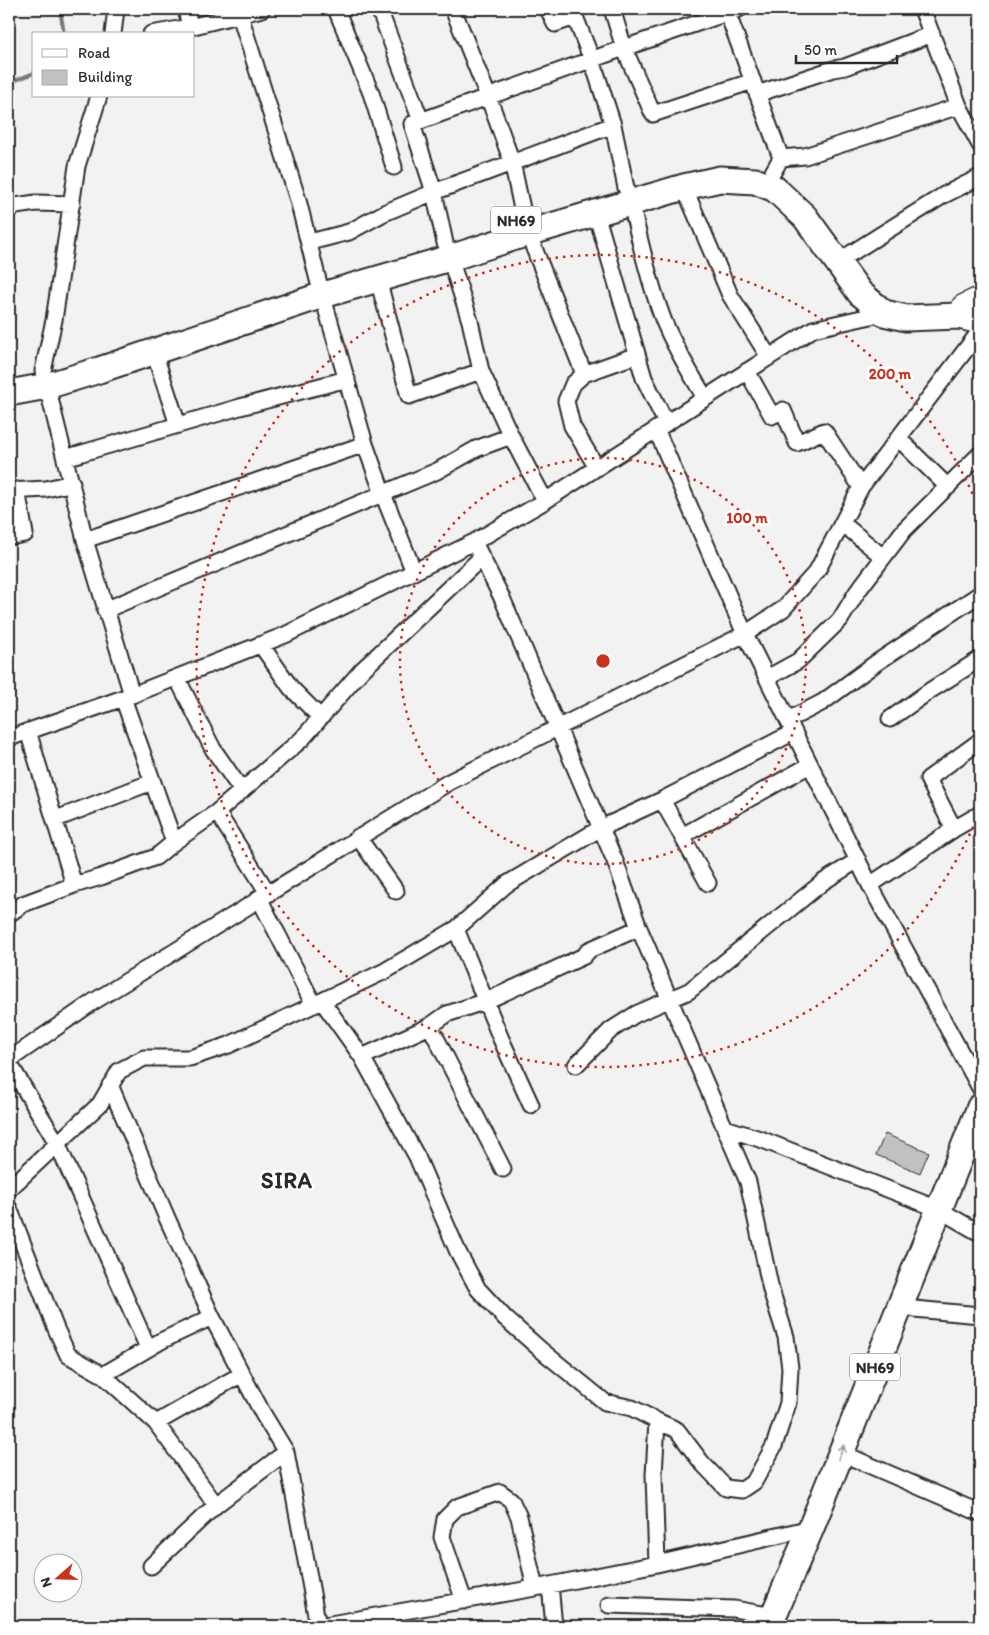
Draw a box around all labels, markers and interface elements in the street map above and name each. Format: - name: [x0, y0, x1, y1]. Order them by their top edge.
- legend: [32, 32, 195, 98]
- scale bar: [796, 32, 898, 64]
- text: 50 m: [804, 41, 837, 59]
- text: Road: [78, 44, 111, 62]
- text: Building: [78, 68, 132, 86]
- road number: NH69: [491, 206, 541, 234]
- text: 200 m: [869, 365, 912, 383]
- text: 100 m: [726, 509, 768, 527]
- centre of rings: [594, 652, 612, 670]
- district label: SIRA: [261, 1167, 313, 1194]
- road number: NH69: [850, 1354, 900, 1380]
- one-way arrow: [836, 1445, 846, 1460]
- north arrow: [32, 1552, 82, 1602]
- text: N: [37, 1575, 56, 1590]

